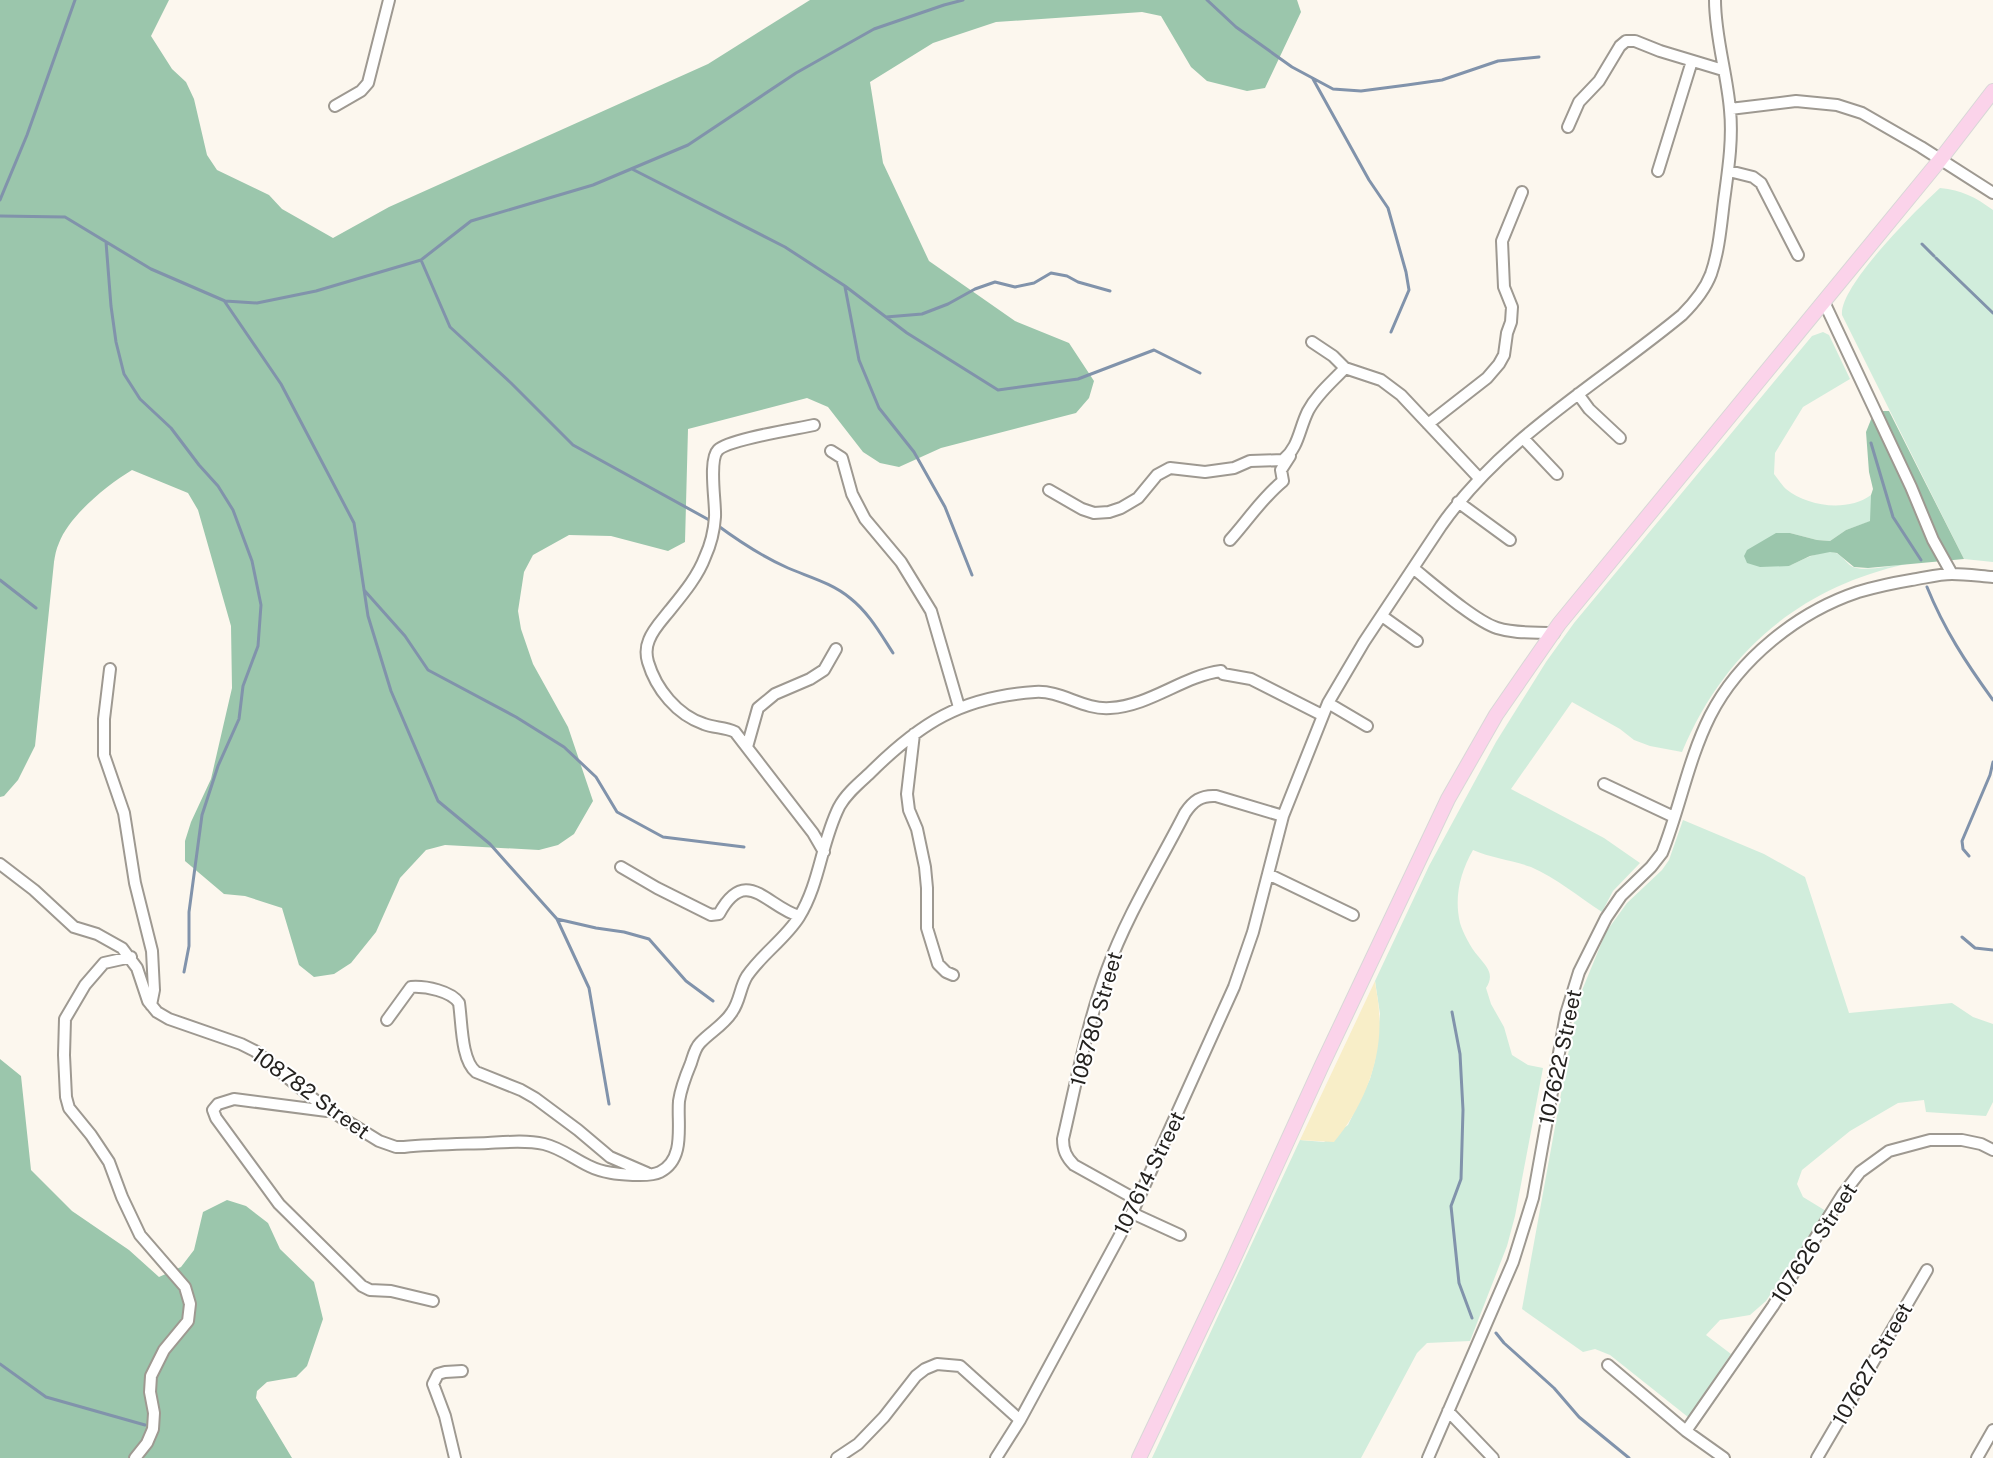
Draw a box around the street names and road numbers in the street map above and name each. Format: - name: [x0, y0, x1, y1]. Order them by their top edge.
- street label: 108780 Street: [1065, 949, 1127, 1089]
- street label: 107622 Street: [1533, 987, 1587, 1127]
- street label: 108782 Street: [247, 1042, 375, 1144]
- street label: 107614 Street: [1108, 1107, 1190, 1239]
- street label: 107626 Street: [1766, 1178, 1862, 1308]
- street label: 107627 Street: [1827, 1298, 1917, 1430]

